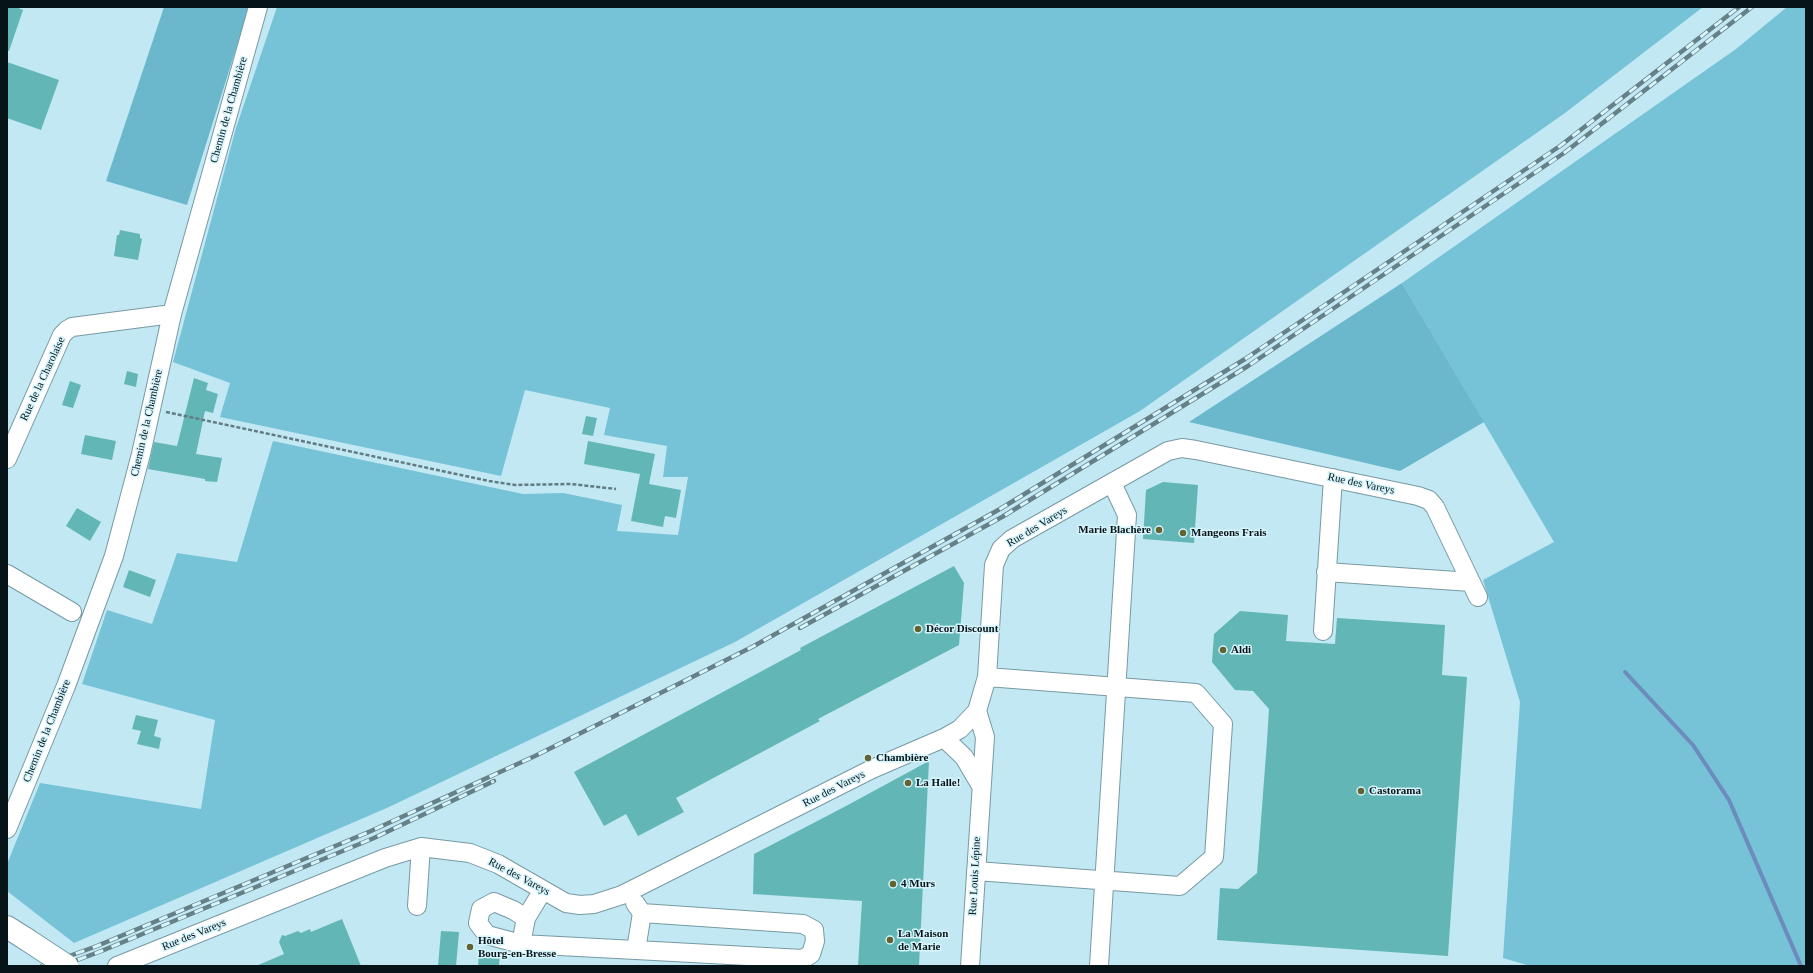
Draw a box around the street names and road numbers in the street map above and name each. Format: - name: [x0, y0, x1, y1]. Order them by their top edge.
- street label: Chemin de la Chambière: [208, 55, 250, 165]
- street label: Rue de la Charolaise: [18, 335, 68, 423]
- street label: Chemin de la Chambière: [128, 368, 166, 478]
- street label: Rue des Vareys: [1326, 470, 1396, 498]
- street label: Rue des Vareys: [1005, 504, 1069, 550]
- street label: Chemin de la Chambière: [20, 678, 74, 784]
- street label: Rue des Vareys: [801, 768, 867, 810]
- street label: Rue Louis Lépine: [966, 836, 984, 916]
- street label: Rue des Vareys: [486, 855, 552, 899]
- street label: Rue des Vareys: [160, 916, 228, 954]

